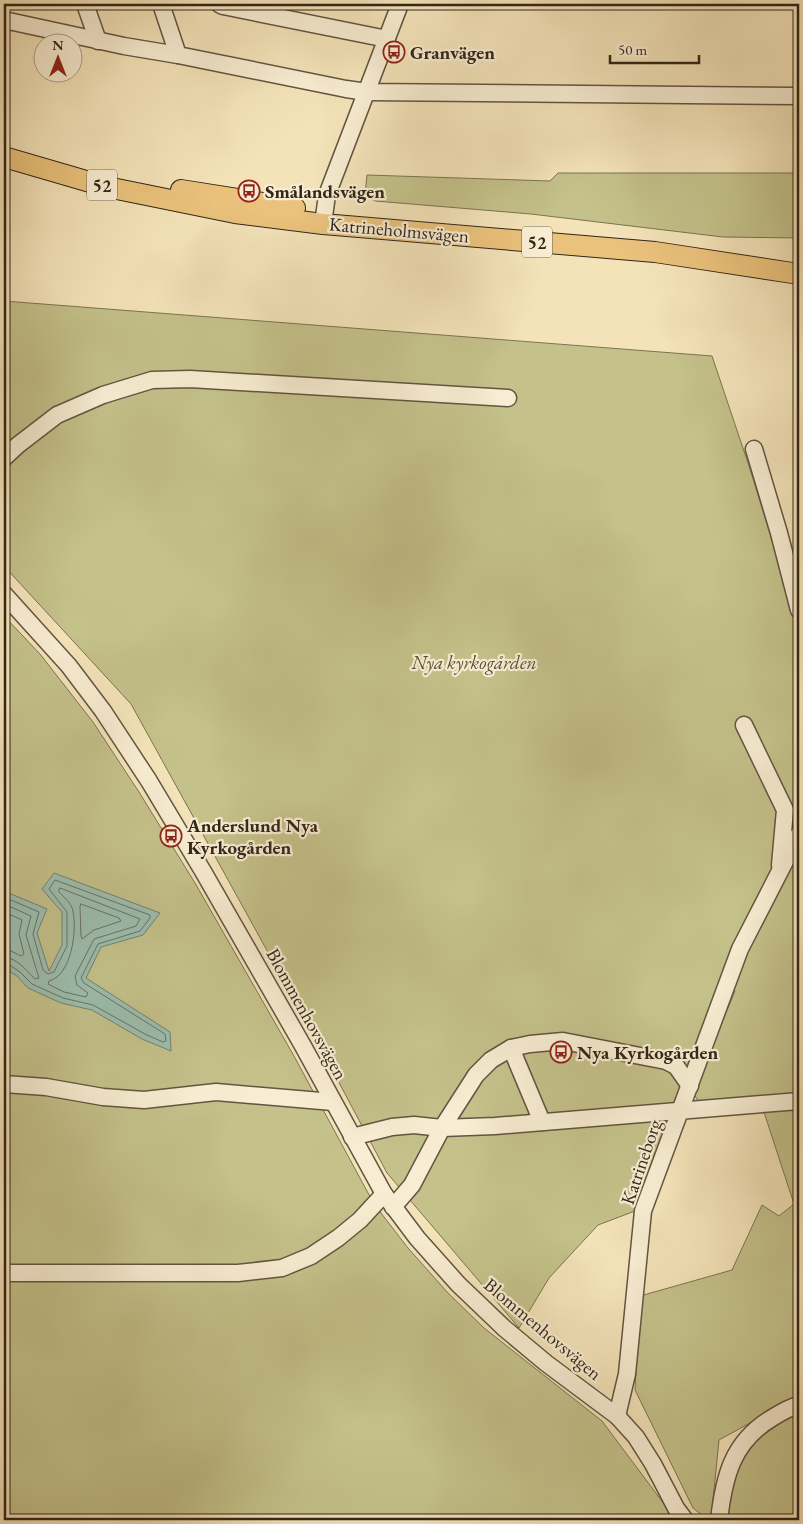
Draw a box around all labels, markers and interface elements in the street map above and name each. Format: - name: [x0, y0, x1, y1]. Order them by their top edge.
- north arrow: [32, 32, 82, 82]
- scale bar: [610, 32, 699, 64]
- text: N: [52, 36, 64, 54]
- bus stop icon: Granvägen: [382, 40, 406, 64]
- place label: Granvägen: [410, 40, 495, 65]
- text: 50 m: [618, 40, 647, 59]
- road number: 52: [87, 170, 117, 200]
- bus stop icon: Smålandsvägen: [237, 179, 261, 203]
- place label: Smålandsvägen: [265, 179, 385, 204]
- street label: Katrineholmsvägen: [328, 211, 470, 249]
- road number: 52: [522, 226, 552, 258]
- park label: Nya kyrkogården: [411, 650, 536, 675]
- place label: Anderslund Nya Kyrkogården: [186, 813, 319, 860]
- bus stop icon: Anderslund Nya Kyrkogården: [159, 824, 183, 848]
- street label: Blommenhovsvägen: [260, 944, 354, 1084]
- bus stop icon: Nya Kyrkogården: [549, 1040, 573, 1064]
- place label: Nya Kyrkogården: [577, 1040, 718, 1065]
- street label: Katrineborg: [615, 1115, 668, 1208]
- street label: Blommenhovsvägen: [479, 1272, 607, 1386]

